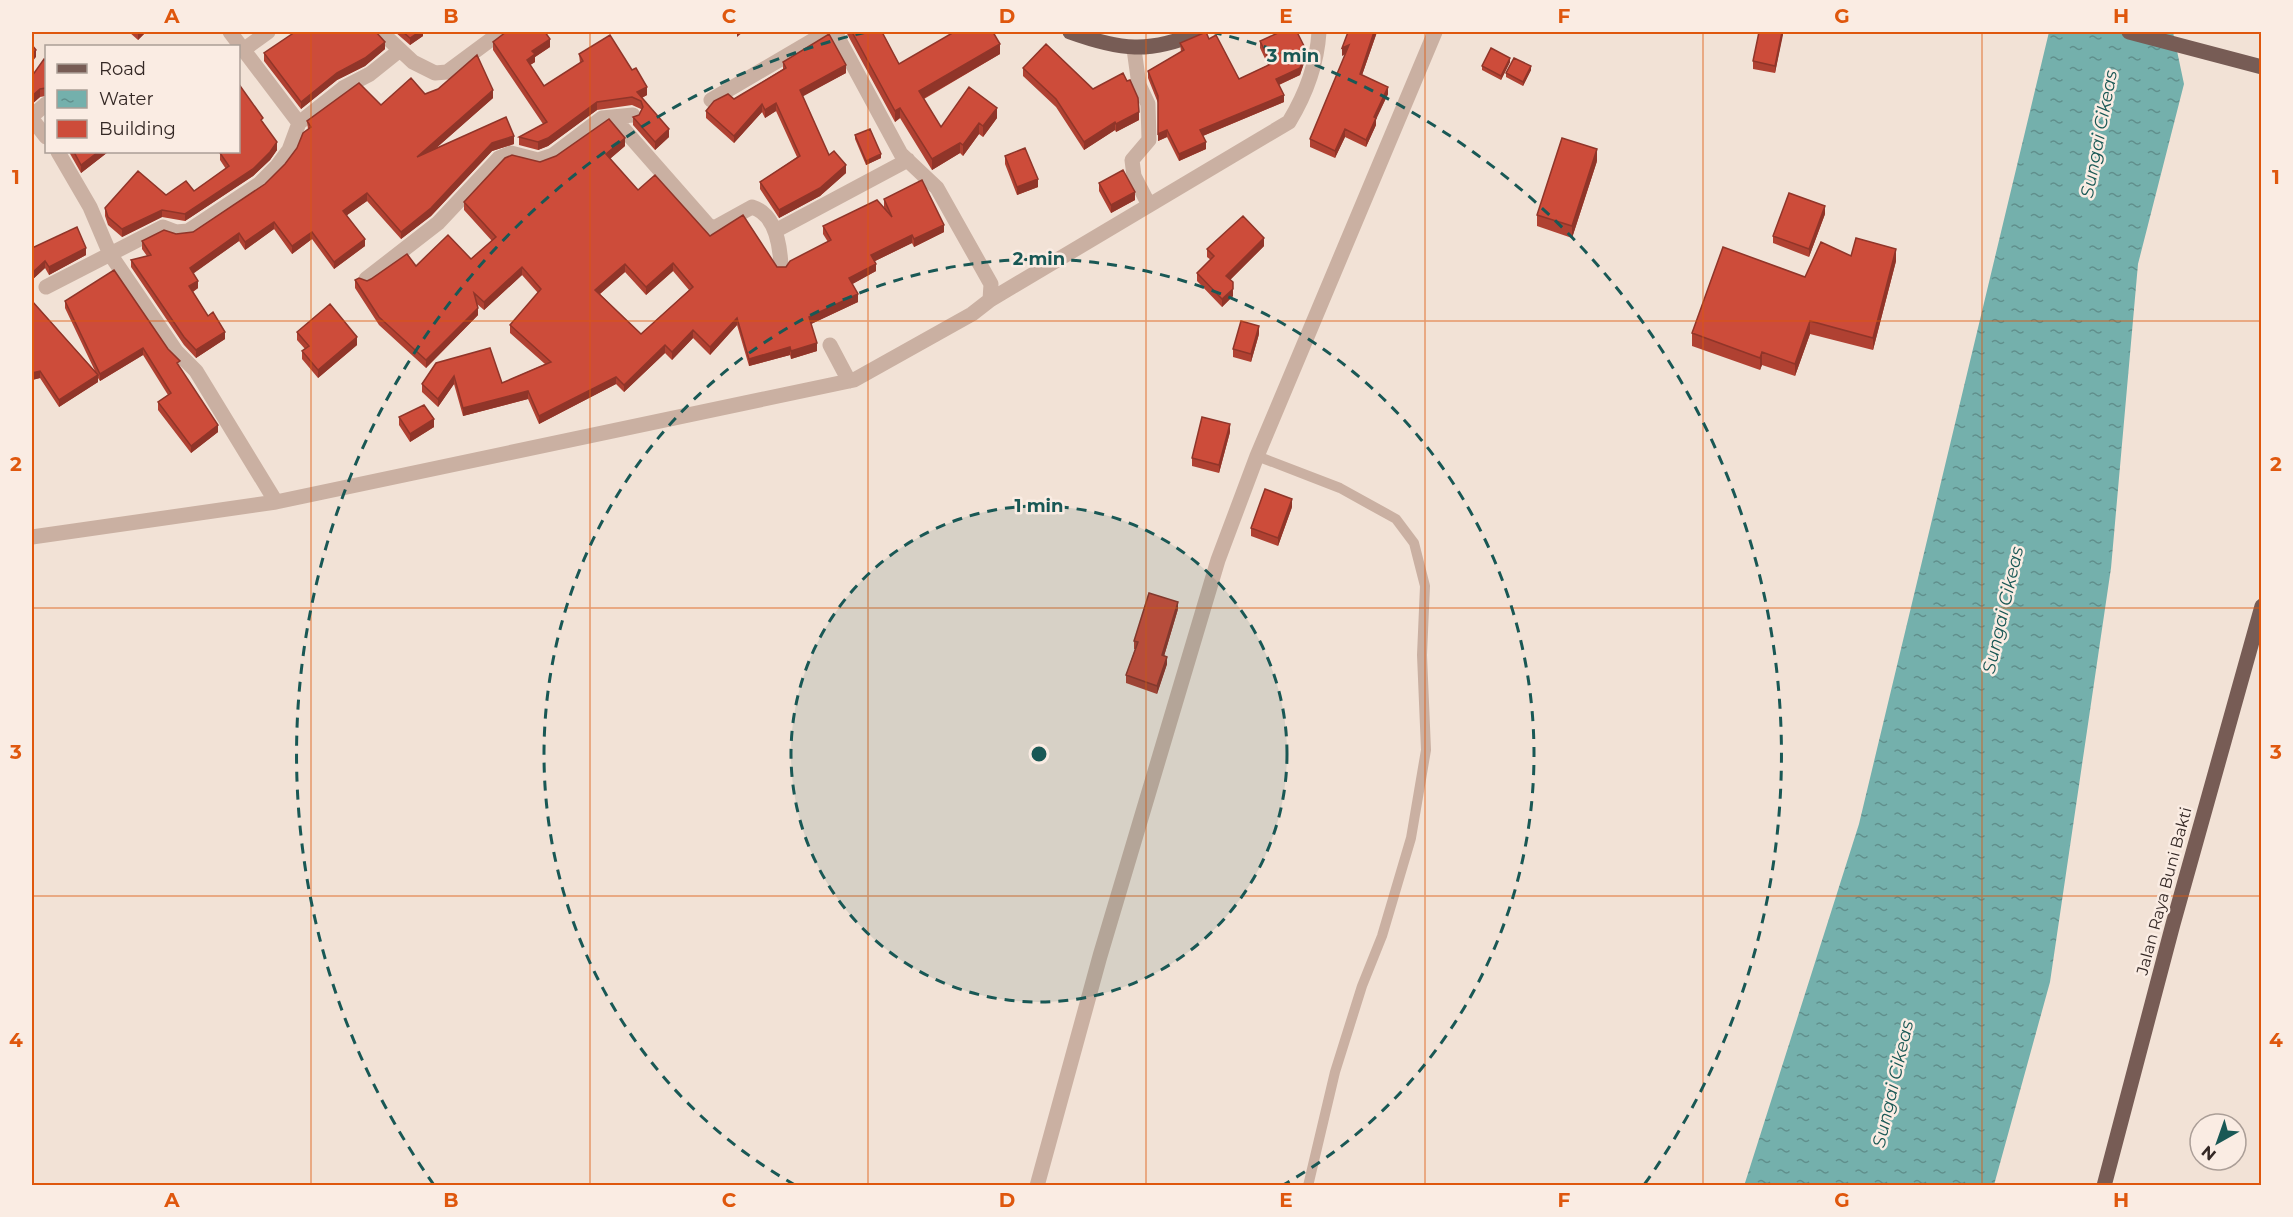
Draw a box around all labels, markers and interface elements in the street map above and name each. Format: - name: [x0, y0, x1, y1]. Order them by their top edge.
- text: A: [163, 4, 180, 28]
- text: B: [443, 4, 459, 28]
- text: C: [722, 4, 737, 28]
- text: D: [999, 4, 1015, 28]
- text: E: [1279, 4, 1293, 28]
- text: F: [1558, 4, 1571, 28]
- text: G: [1834, 4, 1850, 28]
- text: H: [2113, 4, 2129, 28]
- legend: [45, 45, 240, 153]
- text: 3 min: [1266, 45, 1319, 67]
- text: Road: [99, 58, 146, 80]
- water label: Sungai Cikeas: [2076, 68, 2122, 200]
- text: Water: [99, 88, 154, 110]
- text: Building: [99, 118, 176, 140]
- text: 1: [12, 165, 20, 189]
- text: 1: [2272, 165, 2280, 189]
- text: 2 min: [1013, 248, 1065, 270]
- text: 2: [10, 452, 22, 476]
- text: 2: [2270, 452, 2282, 476]
- text: 1 min: [1015, 495, 1063, 517]
- water label: Sungai Cikeas: [1978, 544, 2028, 676]
- text: 3: [9, 740, 22, 764]
- text: 3: [2269, 740, 2282, 764]
- centre of rings: [1029, 744, 1049, 764]
- street label: Jalan Raya Buni Bakti: [2132, 805, 2196, 978]
- water label: Sungai Cikeas: [1868, 1018, 1918, 1150]
- text: 4: [9, 1028, 23, 1052]
- text: 4: [2269, 1028, 2283, 1052]
- north arrow: [2188, 1112, 2248, 1172]
- text: N: [2198, 1142, 2220, 1165]
- text: A: [163, 1188, 180, 1212]
- text: B: [443, 1188, 459, 1212]
- text: C: [722, 1188, 737, 1212]
- text: D: [999, 1188, 1015, 1212]
- text: E: [1279, 1188, 1293, 1212]
- text: F: [1558, 1188, 1571, 1212]
- text: G: [1834, 1188, 1850, 1212]
- text: H: [2113, 1188, 2129, 1212]

